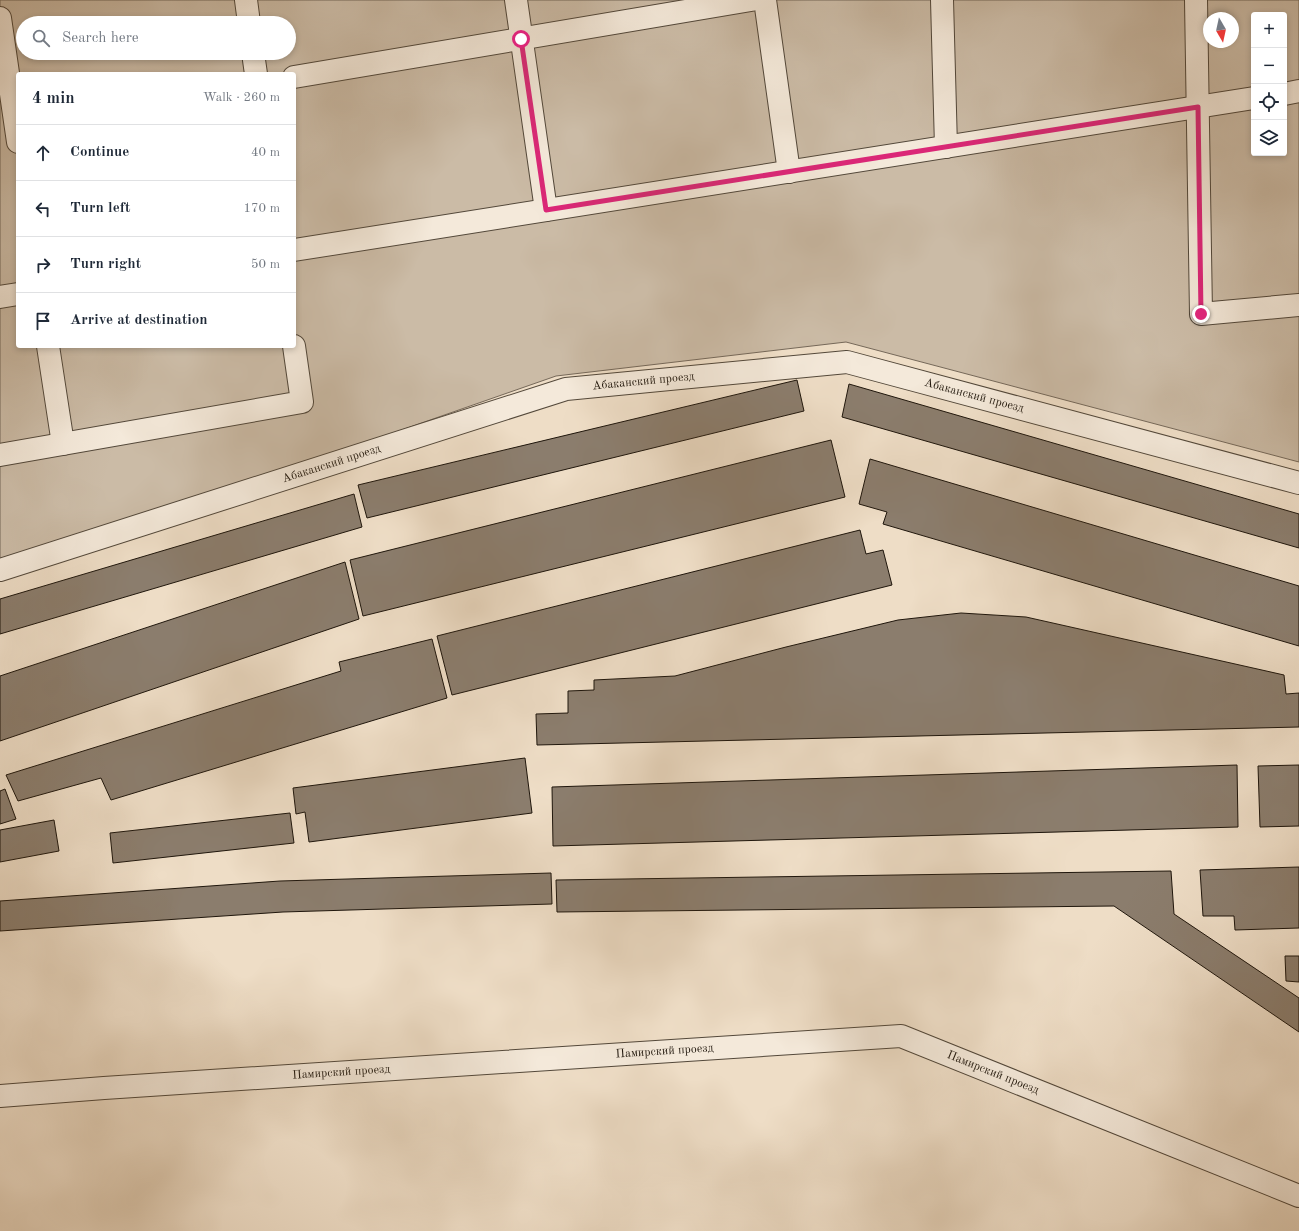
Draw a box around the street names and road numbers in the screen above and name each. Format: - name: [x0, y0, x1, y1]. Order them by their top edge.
- street label: Абаканский проезд: [592, 371, 695, 392]
- street label: Абаканский проезд: [923, 377, 1025, 415]
- street label: Абаканский проезд: [281, 443, 382, 485]
- street label: Памирский проезд: [615, 1042, 714, 1061]
- street label: Памирский проезд: [945, 1049, 1041, 1097]
- street label: Памирский проезд: [292, 1063, 391, 1082]

